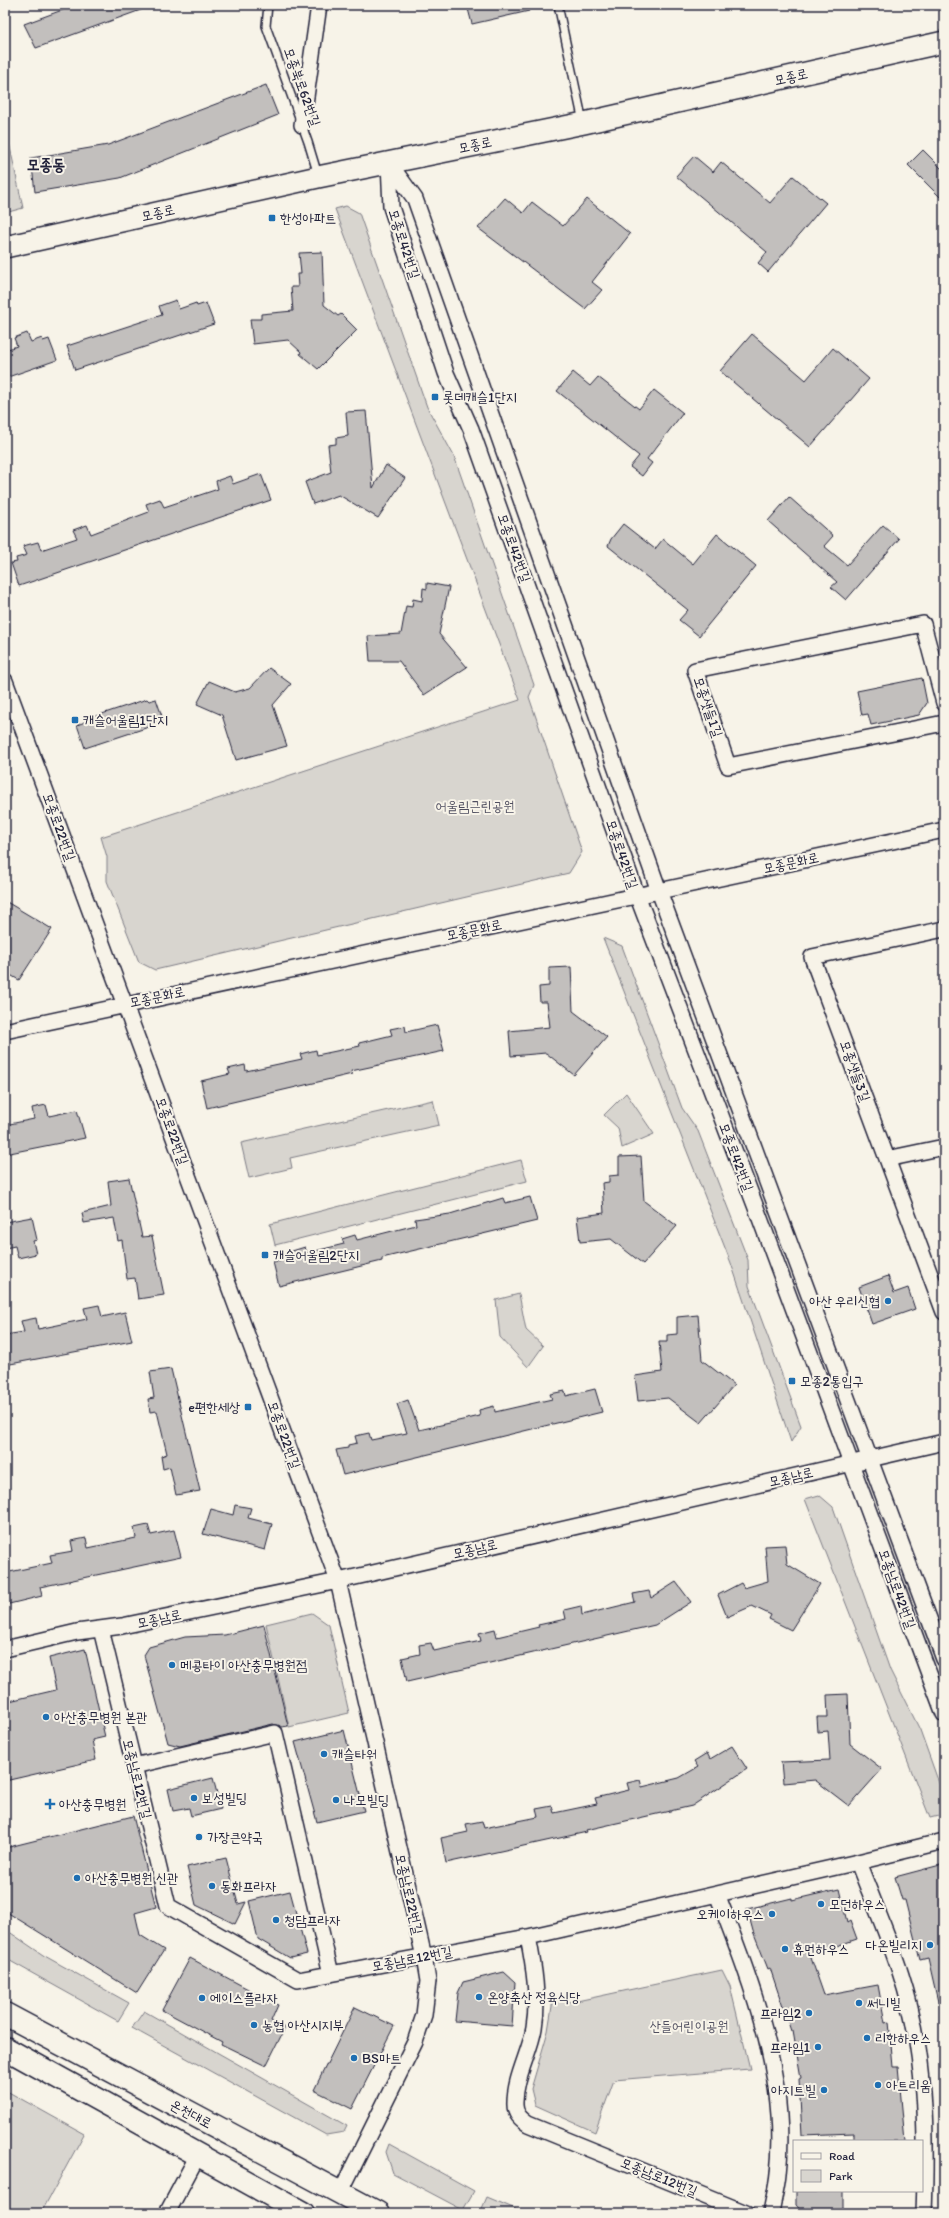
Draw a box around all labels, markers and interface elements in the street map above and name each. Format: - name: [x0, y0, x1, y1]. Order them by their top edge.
- street label: 모종북로62번길: [280, 45, 324, 129]
- street label: 모종로: [773, 65, 809, 89]
- street label: 모종로: [457, 133, 493, 157]
- district label: 모종동: [27, 155, 65, 174]
- street label: 모종로: [140, 201, 176, 225]
- street label: 모종로42번길: [385, 207, 423, 282]
- place label: 한성아파트: [280, 210, 336, 227]
- marker: 한성아파트: [267, 213, 277, 223]
- place label: 롯데캐슬1단지: [443, 389, 517, 406]
- marker: 롯데캐슬1단지: [430, 392, 440, 402]
- street label: 모종로42번길: [494, 511, 535, 585]
- street label: 모종샛들1길: [690, 675, 727, 740]
- place label: 캐슬어울림1단지: [83, 712, 168, 729]
- marker: 캐슬어울림1단지: [70, 715, 80, 725]
- street label: 모종로22번길: [39, 791, 79, 864]
- park label: 어울림근린공원: [436, 798, 514, 815]
- street label: 모종로42번길: [602, 817, 642, 892]
- street label: 모종문화로: [762, 849, 820, 877]
- street label: 모종문화로: [445, 916, 503, 944]
- street label: 모종문화로: [128, 983, 186, 1011]
- street label: 모종샛들3길: [836, 1038, 874, 1105]
- street label: 모종로22번길: [152, 1095, 192, 1168]
- street label: 모종로42번길: [715, 1120, 757, 1194]
- place label: 캐슬어울림2단지: [273, 1247, 359, 1264]
- marker: 캐슬어울림2단지: [260, 1250, 270, 1260]
- place label: 아산 우리신협: [809, 1293, 880, 1310]
- marker: 아산 우리신협: [883, 1296, 893, 1306]
- place label: 모종2통입구: [800, 1373, 864, 1390]
- marker: 모종2통입구: [787, 1376, 797, 1386]
- place label: e편한세상: [188, 1399, 241, 1416]
- street label: 모종로22번길: [264, 1399, 304, 1472]
- marker: e편한세상: [243, 1402, 253, 1412]
- street label: 모종남로: [767, 1464, 815, 1490]
- street label: 모종남로: [451, 1536, 499, 1562]
- street label: 모종남로42번길: [875, 1547, 919, 1632]
- street label: 모종남로: [135, 1606, 183, 1632]
- place label: 메콩타이 아산충무병원점: [180, 1657, 307, 1674]
- marker: 메콩타이 아산충무병원점: [167, 1660, 177, 1670]
- place label: 아산충무병원 본관: [54, 1709, 147, 1726]
- marker: 아산충무병원 본관: [41, 1712, 51, 1722]
- street label: 모종남로12번길: [119, 1737, 155, 1821]
- place label: 캐슬타워: [332, 1746, 377, 1763]
- marker: 캐슬타워: [319, 1749, 329, 1759]
- place label: 보성빌딩: [202, 1790, 247, 1807]
- place label: 나모빌딩: [344, 1792, 389, 1809]
- marker: 보성빌딩: [189, 1793, 199, 1803]
- marker: 나모빌딩: [331, 1795, 341, 1805]
- place label: 아산충무병원: [59, 1796, 127, 1813]
- marker: 아산충무병원: [44, 1798, 56, 1810]
- place label: 가장큰약국: [207, 1829, 263, 1846]
- marker: 가장큰약국: [194, 1832, 204, 1842]
- street label: 모종남로22번길: [391, 1852, 427, 1937]
- place label: 아산충무병원 신관: [85, 1870, 178, 1887]
- marker: 아산충무병원 신관: [72, 1873, 82, 1883]
- place label: 동화프라자: [220, 1878, 277, 1895]
- marker: 동화프라자: [207, 1881, 217, 1891]
- place label: 모던하우스: [829, 1896, 885, 1913]
- marker: 모던하우스: [816, 1899, 826, 1909]
- place label: 오케이하우스: [696, 1906, 764, 1923]
- marker: 오케이하우스: [767, 1909, 777, 1919]
- place label: 청담프라자: [284, 1912, 341, 1929]
- marker: 청담프라자: [271, 1915, 281, 1925]
- place label: 다온빌리지: [866, 1937, 922, 1954]
- marker: 다온빌리지: [925, 1940, 935, 1950]
- place label: 휴먼하우스: [793, 1941, 849, 1958]
- street label: 모종남로12번길: [370, 1943, 454, 1975]
- marker: 휴먼하우스: [780, 1944, 790, 1954]
- place label: 온양축산 정육식당: [487, 1989, 581, 2006]
- place label: 에이스플라자: [210, 1990, 278, 2007]
- marker: 온양축산 정육식당: [474, 1992, 484, 2002]
- marker: 에이스플라자: [197, 1993, 207, 2003]
- place label: 써니빌: [867, 1995, 902, 2012]
- marker: 써니빌: [854, 1998, 864, 2008]
- place label: 프라임2: [760, 2005, 802, 2022]
- marker: 프라임2: [804, 2008, 814, 2018]
- place label: 농협 아산시지부: [262, 2017, 344, 2034]
- park label: 산들어린이공원: [650, 2018, 728, 2035]
- marker: 농협 아산시지부: [249, 2020, 259, 2030]
- place label: 리한하우스: [875, 2030, 931, 2047]
- marker: 리한하우스: [862, 2033, 872, 2043]
- place label: 프라임1: [770, 2039, 811, 2056]
- marker: 프라임1: [813, 2042, 823, 2052]
- place label: BS마트: [362, 2050, 401, 2067]
- marker: BS마트: [349, 2053, 359, 2063]
- place label: 아트리움: [886, 2077, 931, 2094]
- marker: 아트리움: [873, 2080, 883, 2090]
- place label: 아지트빌: [771, 2082, 817, 2099]
- marker: 아지트빌: [819, 2085, 829, 2095]
- street label: 온천대로: [167, 2096, 215, 2132]
- legend: [793, 2140, 923, 2192]
- text: Road: [829, 2149, 855, 2163]
- street label: 모종남로12번길: [618, 2154, 701, 2200]
- text: Park: [829, 2169, 853, 2183]

